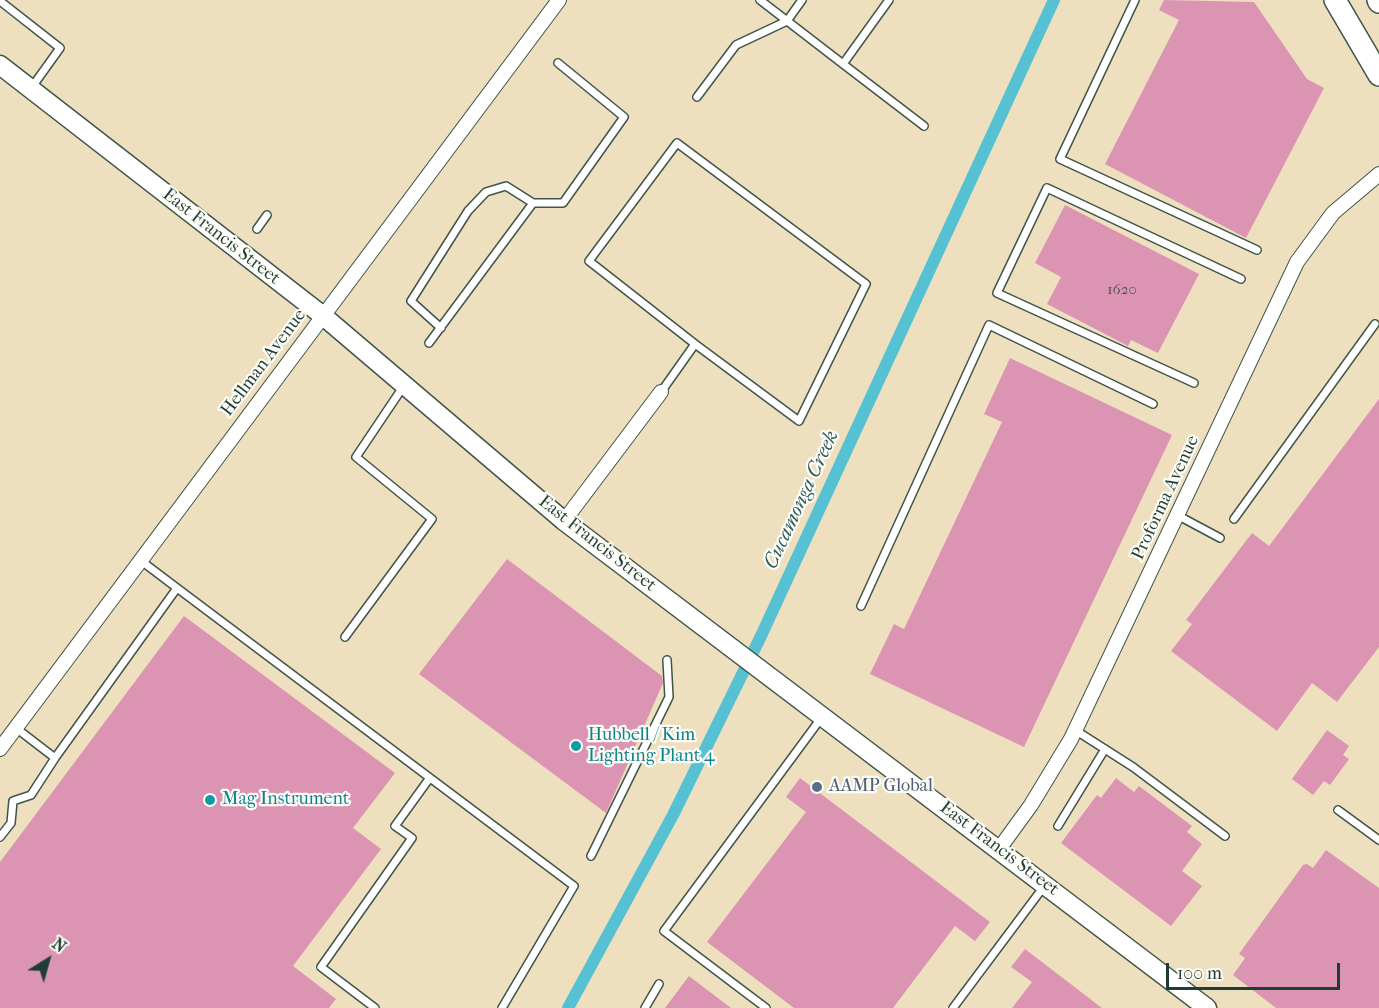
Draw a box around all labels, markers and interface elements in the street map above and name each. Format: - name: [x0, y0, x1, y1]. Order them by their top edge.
- street label: East Francis Street: [158, 184, 284, 290]
- house number: 1620: [1107, 281, 1137, 299]
- street label: Hellman Avenue: [217, 305, 311, 421]
- water label: Cucamonga Creek: [759, 427, 845, 573]
- street label: Proforma Avenue: [1128, 432, 1204, 564]
- street label: East Francis Street: [534, 491, 660, 597]
- place label: Hubbell / Kim Lighting Plant 4: [588, 725, 715, 768]
- marker: Hubbell / Kim Lighting Plant 4: [569, 739, 583, 753]
- place label: AAMP Global: [829, 776, 933, 798]
- marker: AAMP Global: [810, 780, 824, 794]
- place label: Mag Instrument: [222, 789, 349, 811]
- marker: Mag Instrument: [203, 793, 217, 807]
- street label: East Francis Street: [935, 797, 1063, 901]
- north arrow: [18, 930, 78, 990]
- text: N: [49, 934, 70, 956]
- scale bar: [1169, 951, 1343, 989]
- text: 100 m: [1177, 963, 1222, 984]

